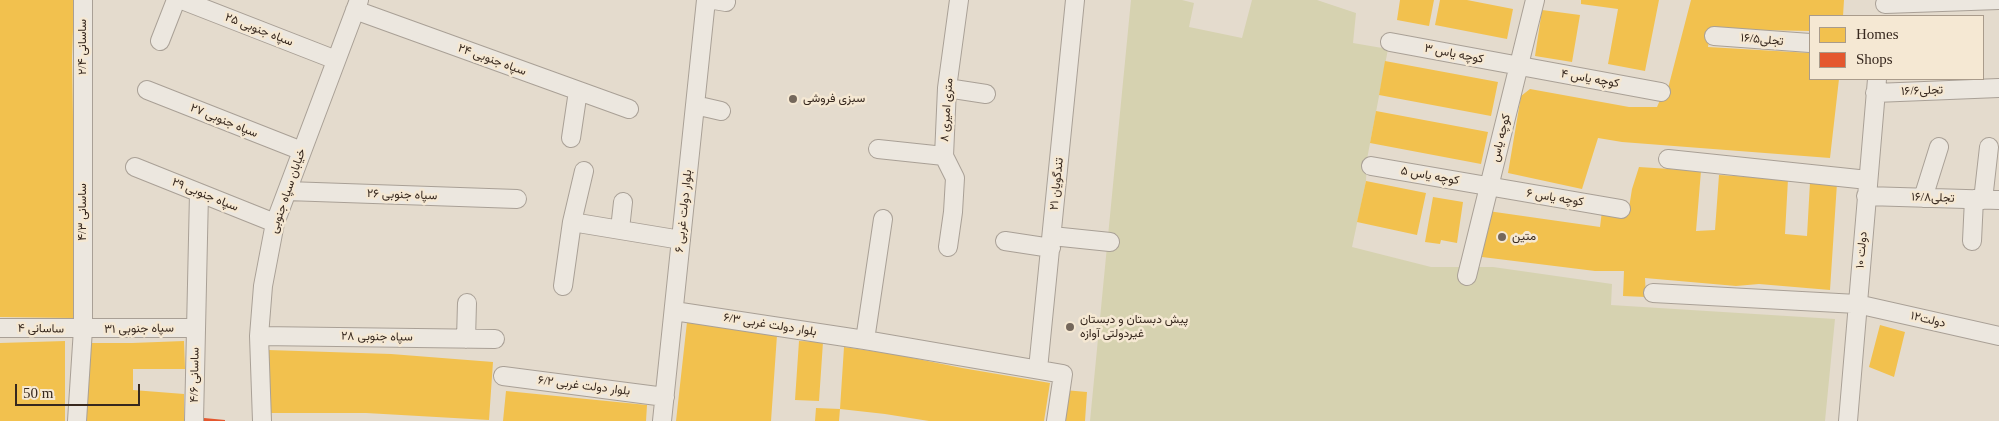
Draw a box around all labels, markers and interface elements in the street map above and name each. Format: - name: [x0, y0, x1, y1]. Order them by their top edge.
- street label: ۲۵ سپاه جنوبی: [223, 10, 295, 50]
- legend: [1809, 15, 1984, 80]
- street label: ۲/۴ ساسانی: [76, 19, 90, 75]
- text: Homes: [1856, 26, 1899, 42]
- street label: تجلی۱۶/۵: [1740, 31, 1784, 49]
- street label: ۲۴ سپاه جنوبی: [456, 41, 528, 79]
- street label: کوچه یاس ۳: [1423, 41, 1485, 67]
- text: Shops: [1856, 51, 1893, 67]
- street label: کوچه یاس ۴: [1560, 67, 1620, 91]
- street label: ۸ متری امیری: [938, 78, 956, 142]
- street label: تجلی۱۶/۶: [1901, 83, 1943, 99]
- place label: سبزی فروشی: [803, 92, 865, 106]
- marker: سبزی فروشی: [787, 93, 799, 105]
- street label: ۲۷ سپاه جنوبی: [188, 101, 260, 141]
- street label: کوچه یاس: [1488, 112, 1514, 164]
- street label: خیابان سپاه جنوبی: [267, 147, 309, 235]
- street label: ۲۱ تندگویان: [1047, 157, 1067, 211]
- street label: کوچه یاس ۵: [1400, 164, 1460, 188]
- street label: بلوار دولت غربی ۶: [672, 169, 696, 253]
- street label: ۲۹ سپاه جنوبی: [170, 175, 240, 215]
- street label: ۴/۳ ساسانی: [76, 183, 90, 241]
- street label: کوچه یاس ۶: [1525, 186, 1585, 210]
- street label: ۲۶ سپاه جنوبی: [367, 187, 437, 203]
- street label: تجلی۱۶/۸: [1911, 190, 1955, 206]
- place label: متین: [1512, 230, 1536, 244]
- marker: متین: [1496, 231, 1508, 243]
- street label: ۱۰ دولت: [1853, 231, 1871, 269]
- street label: ۱۲دولت: [1909, 309, 1947, 331]
- street label: بلوار دولت غربی ۶/۳: [722, 311, 818, 339]
- place label: پیش دبستان و دبستان غیردولتی آوازه: [1080, 313, 1188, 341]
- street label: ۴ ساسانی: [18, 321, 64, 337]
- street label: ۳۱ سپاه جنوبی: [104, 321, 174, 337]
- marker: پیش دبستان و دبستان غیردولتی آوازه: [1064, 321, 1076, 333]
- street label: ۲۸ سپاه جنوبی: [341, 329, 413, 345]
- street label: ۴/۶ ساسانی: [187, 347, 203, 403]
- street label: بلوار دولت غربی ۶/۲: [537, 373, 631, 399]
- scale bar: [18, 374, 142, 406]
- text: 50 m: [23, 385, 53, 401]

